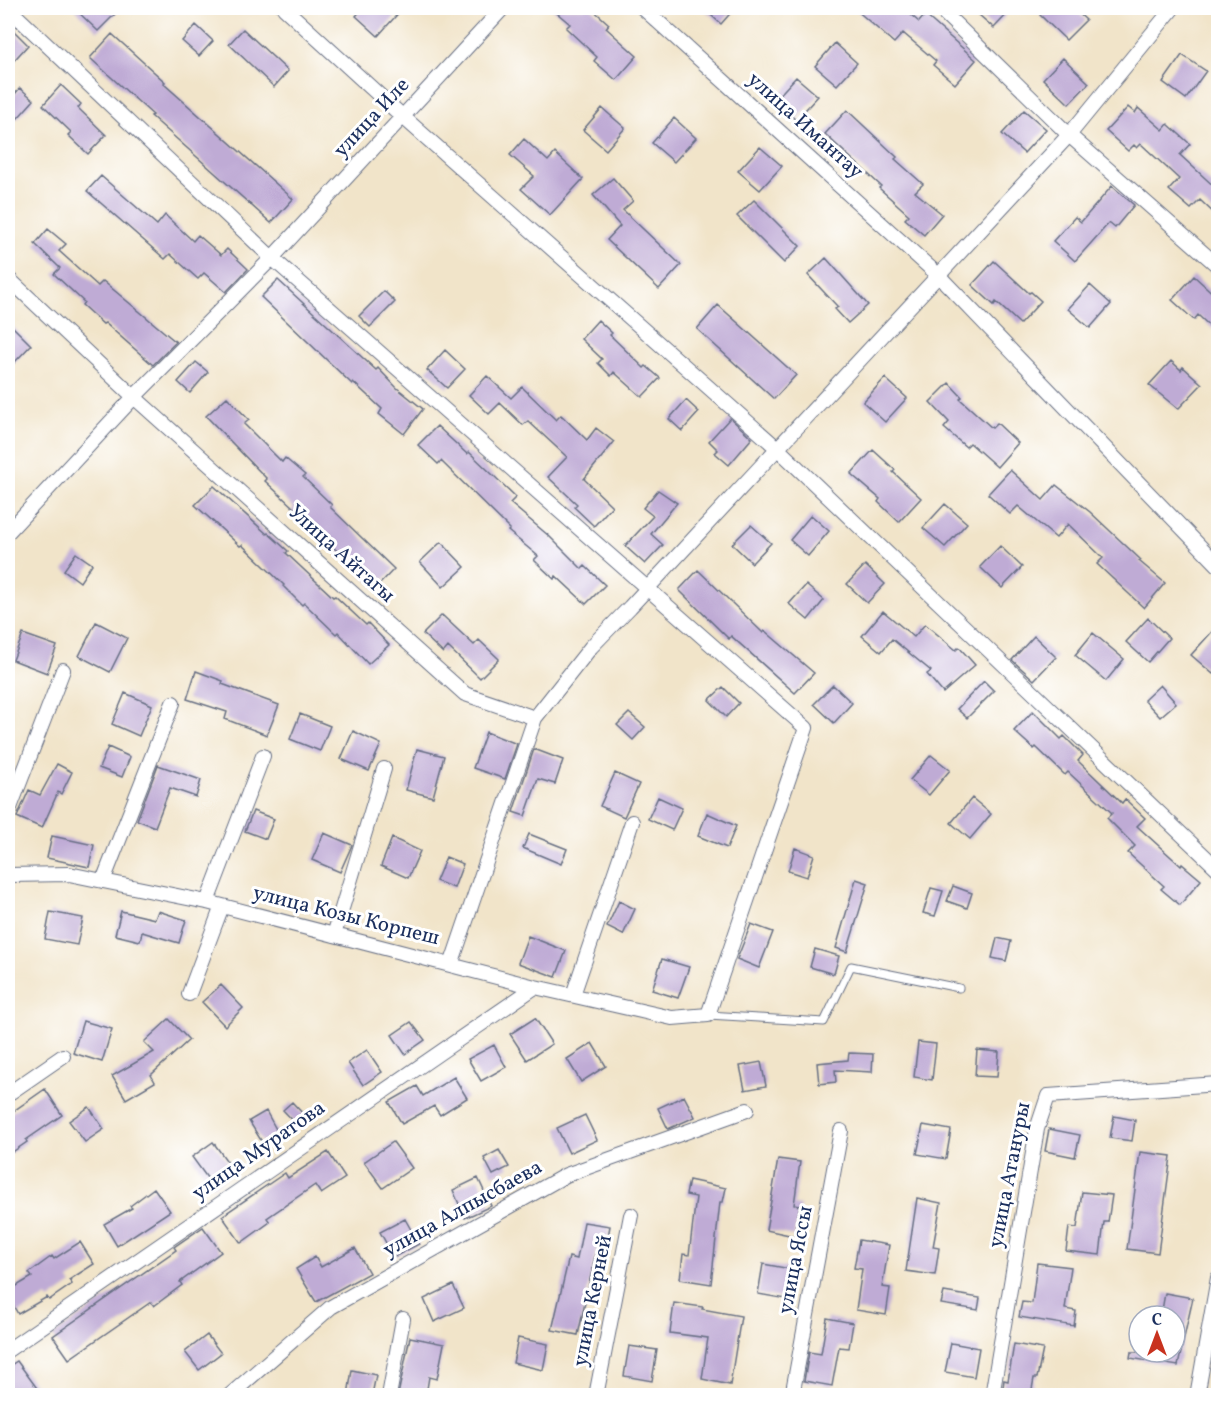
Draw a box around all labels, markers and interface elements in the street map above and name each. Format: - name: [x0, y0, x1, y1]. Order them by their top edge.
- street label: улица Имантау: [741, 66, 870, 186]
- street label: улица Иле: [327, 72, 417, 164]
- street label: Улица Айтагы: [281, 498, 401, 610]
- street label: улица Козы Корпеш: [250, 879, 442, 953]
- street label: улица Муратова: [186, 1094, 332, 1208]
- street label: улица Атануры: [982, 1099, 1038, 1250]
- street label: улица Алпысбаева: [378, 1153, 548, 1265]
- street label: улица Яссы: [771, 1203, 821, 1317]
- street label: улица Керней: [566, 1232, 620, 1369]
- north arrow: [1127, 1304, 1187, 1364]
- text: С: [1152, 1310, 1162, 1332]

